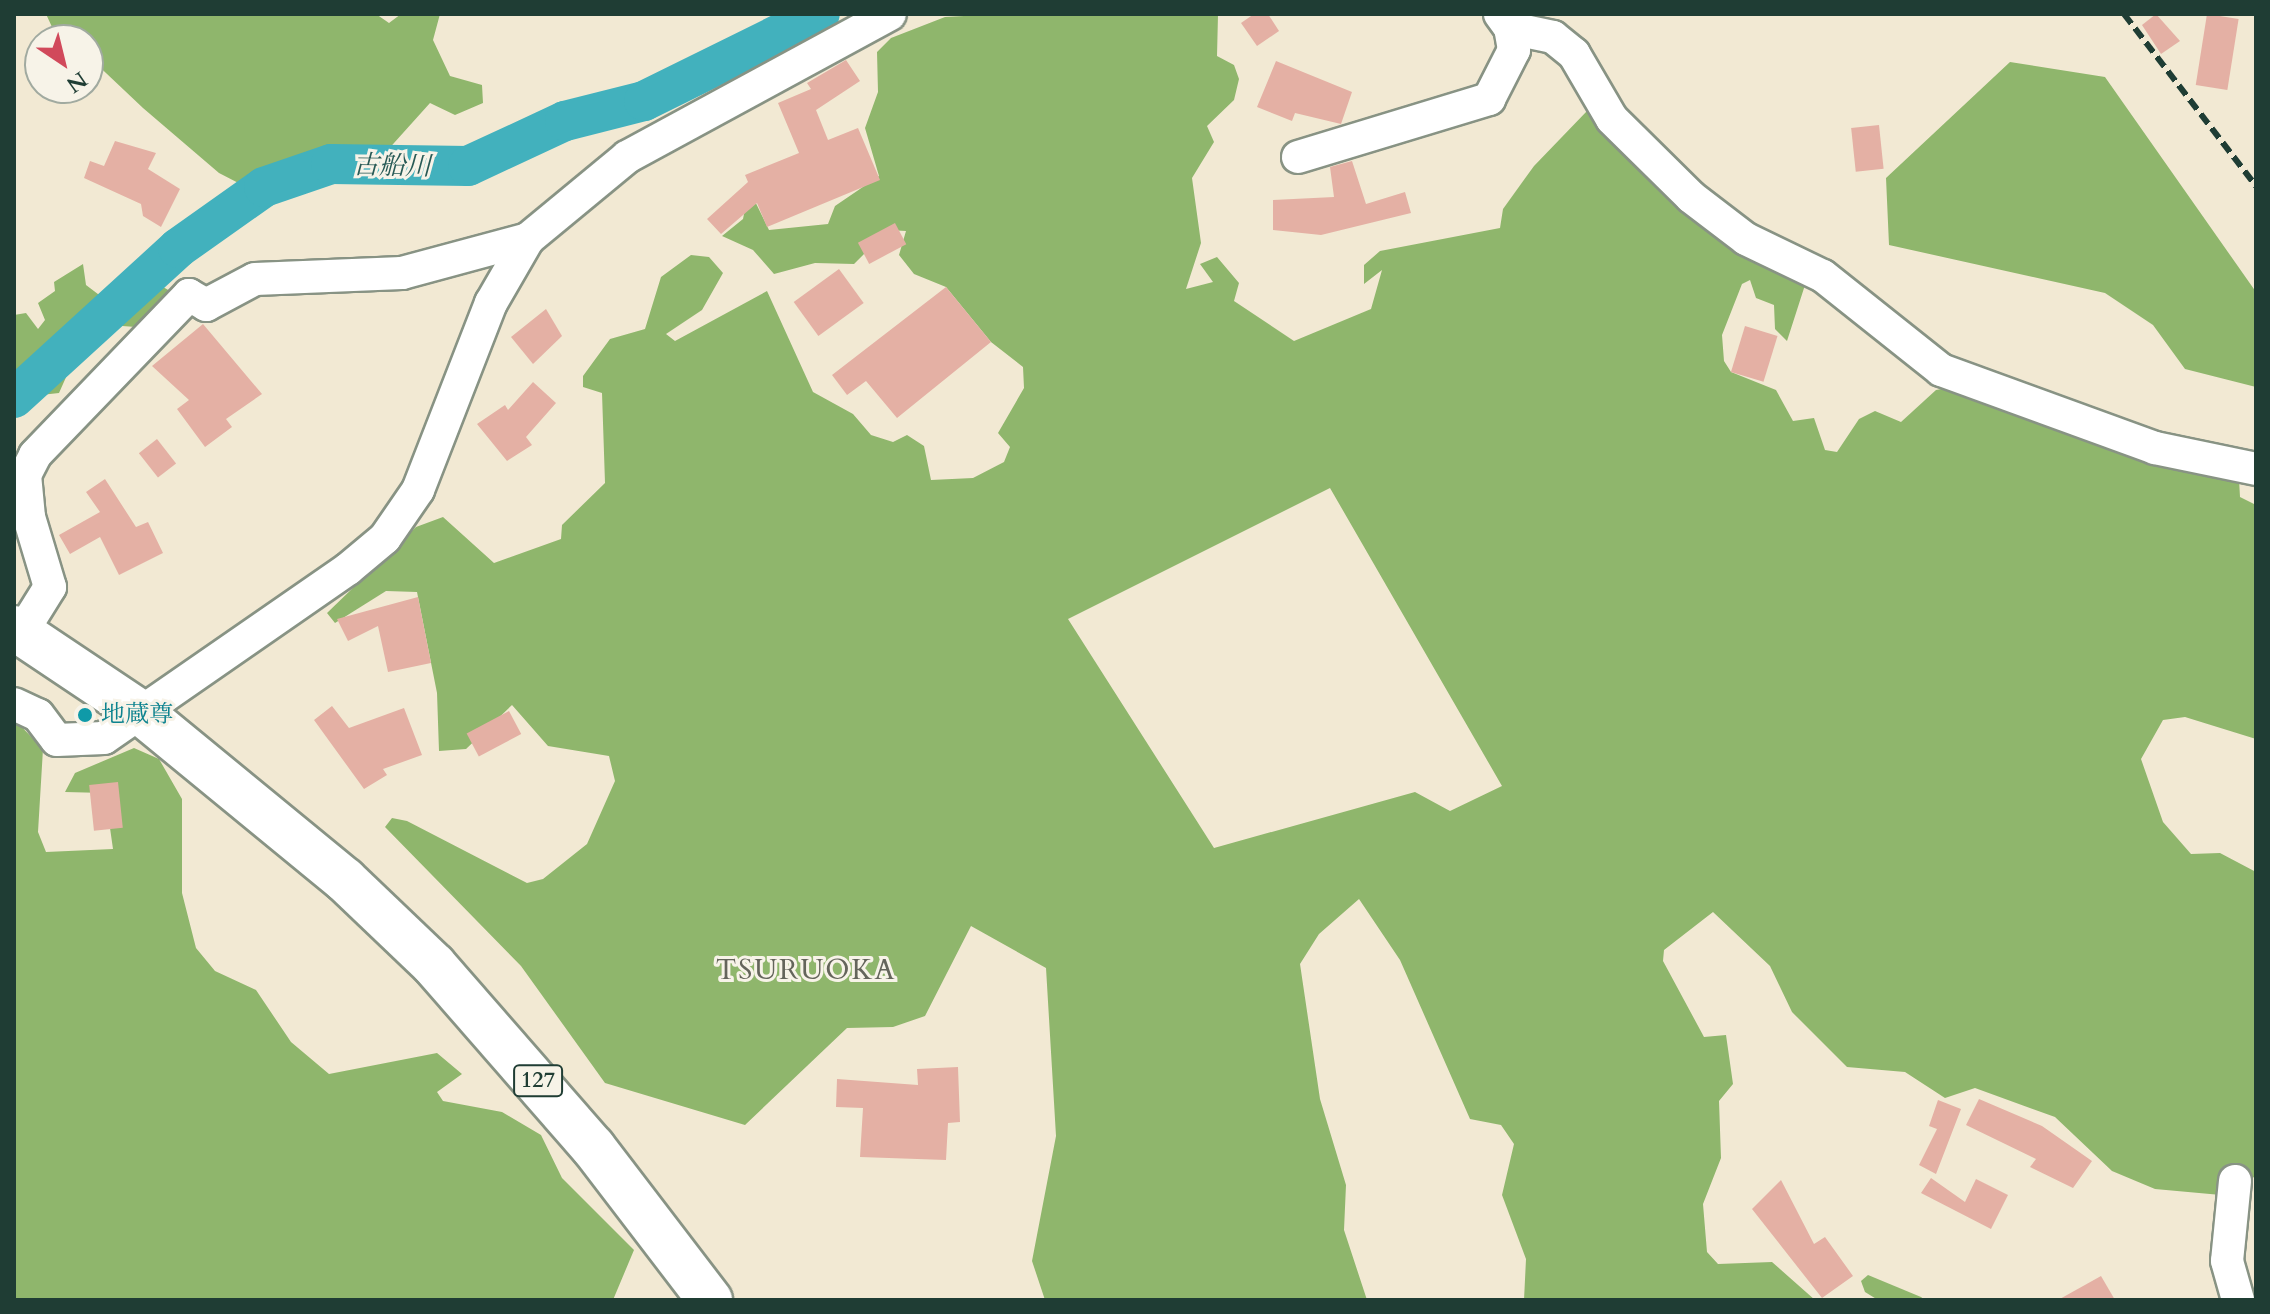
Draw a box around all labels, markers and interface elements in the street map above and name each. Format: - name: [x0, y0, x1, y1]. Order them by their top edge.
- north arrow: [24, 24, 104, 104]
- text: N: [60, 64, 93, 100]
- water label: 古船川: [353, 150, 431, 182]
- place label: 地蔵尊: [101, 701, 173, 729]
- marker: 地蔵尊: [76, 706, 94, 724]
- district label: TSURUOKA: [716, 953, 896, 987]
- road number: 127: [512, 1063, 564, 1099]

